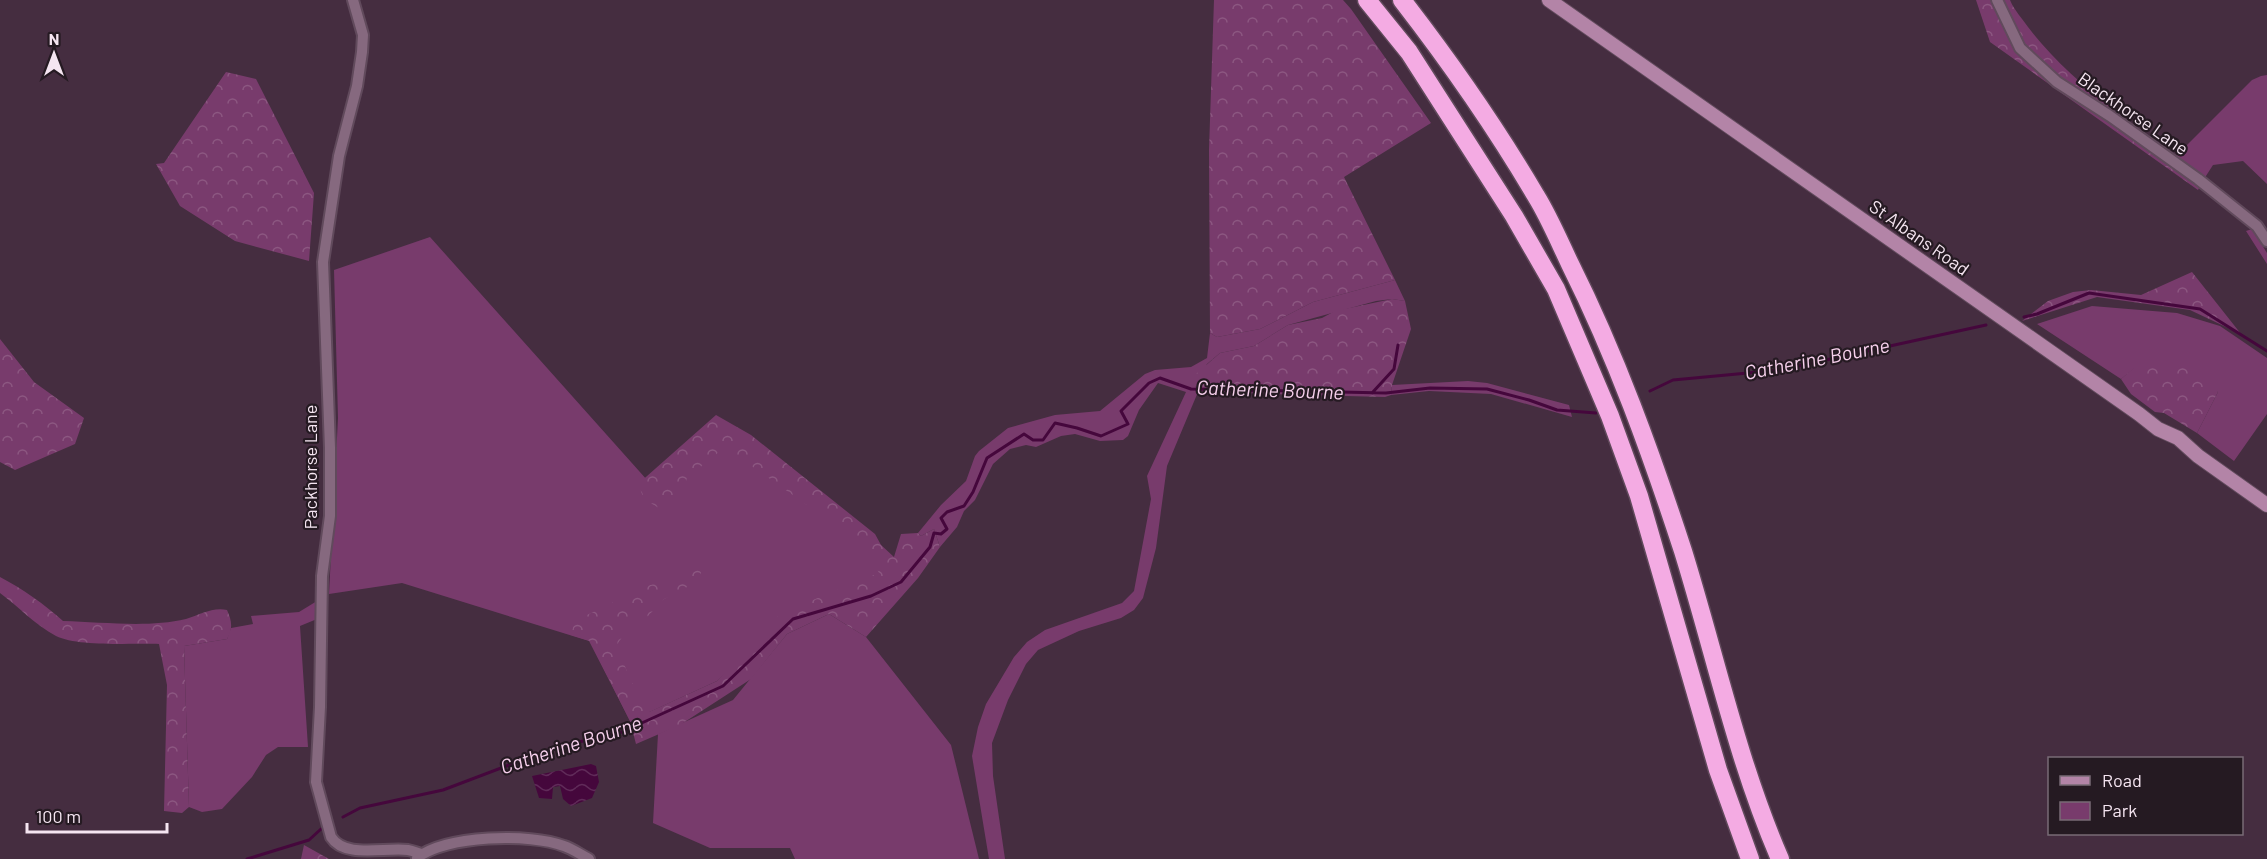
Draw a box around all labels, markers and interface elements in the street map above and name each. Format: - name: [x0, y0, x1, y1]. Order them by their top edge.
- north arrow: [24, 24, 84, 84]
- text: N: [49, 29, 59, 48]
- street label: Blackhorse Lane: [2074, 67, 2193, 159]
- street label: St Albans Road: [1866, 195, 1974, 280]
- water label: Catherine Bourne: [1742, 332, 1891, 384]
- water label: Catherine Bourne: [1196, 374, 1344, 404]
- street label: Packhorse Lane: [299, 405, 321, 529]
- water label: Catherine Bourne: [497, 710, 644, 778]
- legend: [2048, 757, 2243, 835]
- text: Road: [2102, 769, 2142, 791]
- scale bar: [27, 796, 166, 834]
- text: Park: [2102, 799, 2137, 821]
- text: 100 m: [36, 805, 81, 827]

